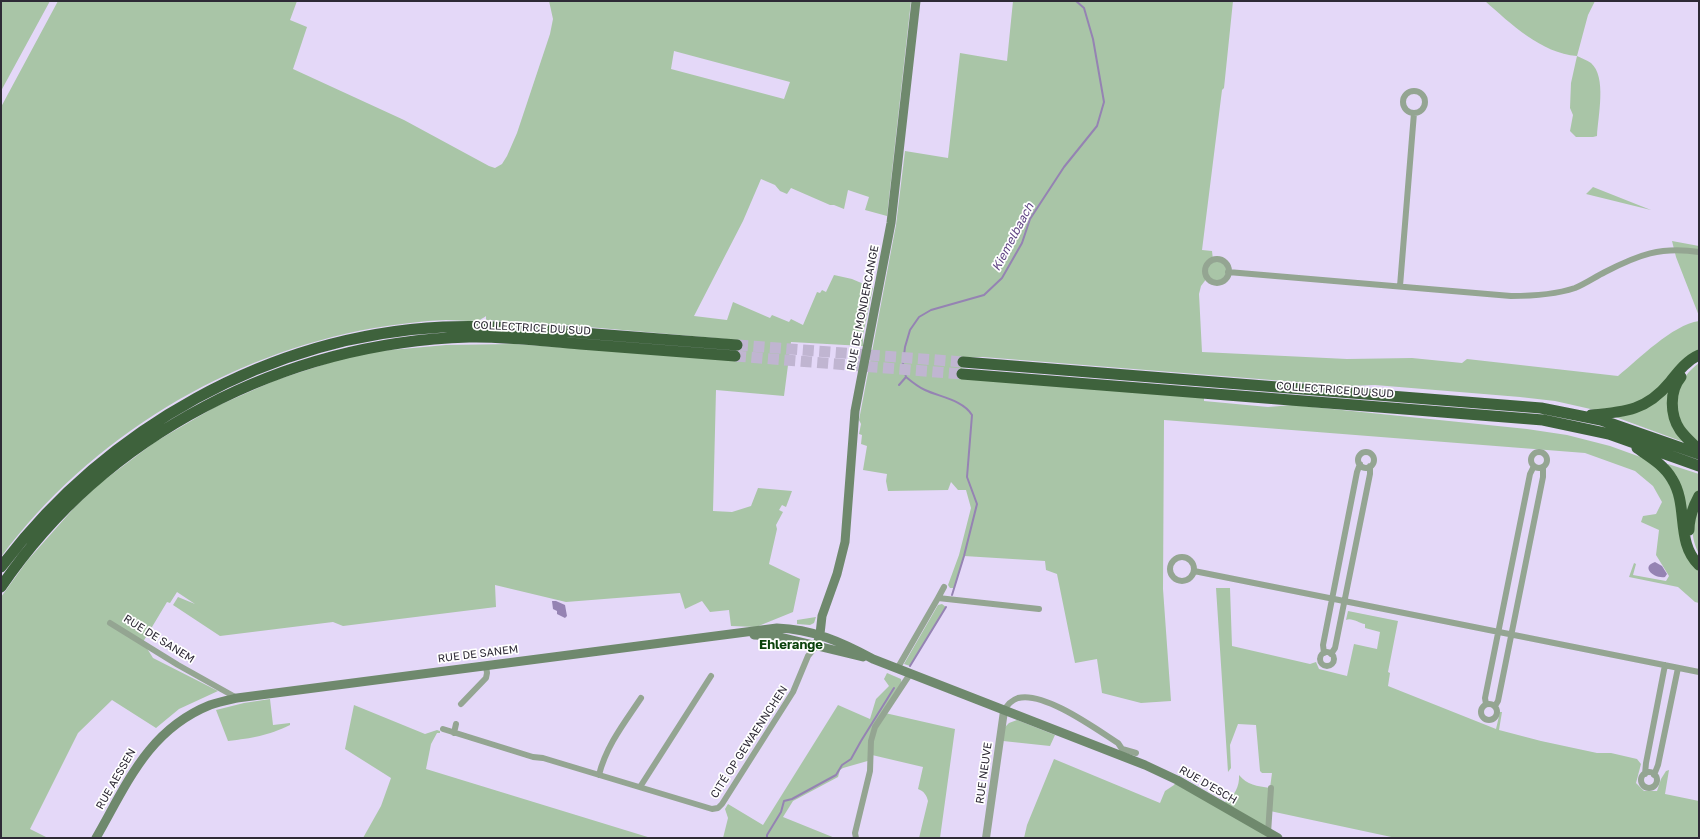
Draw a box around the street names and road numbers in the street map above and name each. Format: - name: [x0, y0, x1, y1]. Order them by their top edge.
- street label: RUE DE MONDERCANGE: [844, 244, 882, 372]
- street label: COLLECTRICE DU SUD: [473, 318, 591, 338]
- street label: COLLECTRICE DU SUD: [1276, 379, 1394, 401]
- street label: RUE DE SANEM: [121, 612, 197, 666]
- street label: RUE DE SANEM: [437, 643, 519, 665]
- street label: CITÉ OP GEWAENNCHEN: [708, 683, 790, 801]
- street label: RUE NEUVE: [973, 741, 995, 805]
- street label: RUE AESSEN: [93, 746, 139, 812]
- street label: RUE D'ESCH: [1177, 763, 1239, 807]

